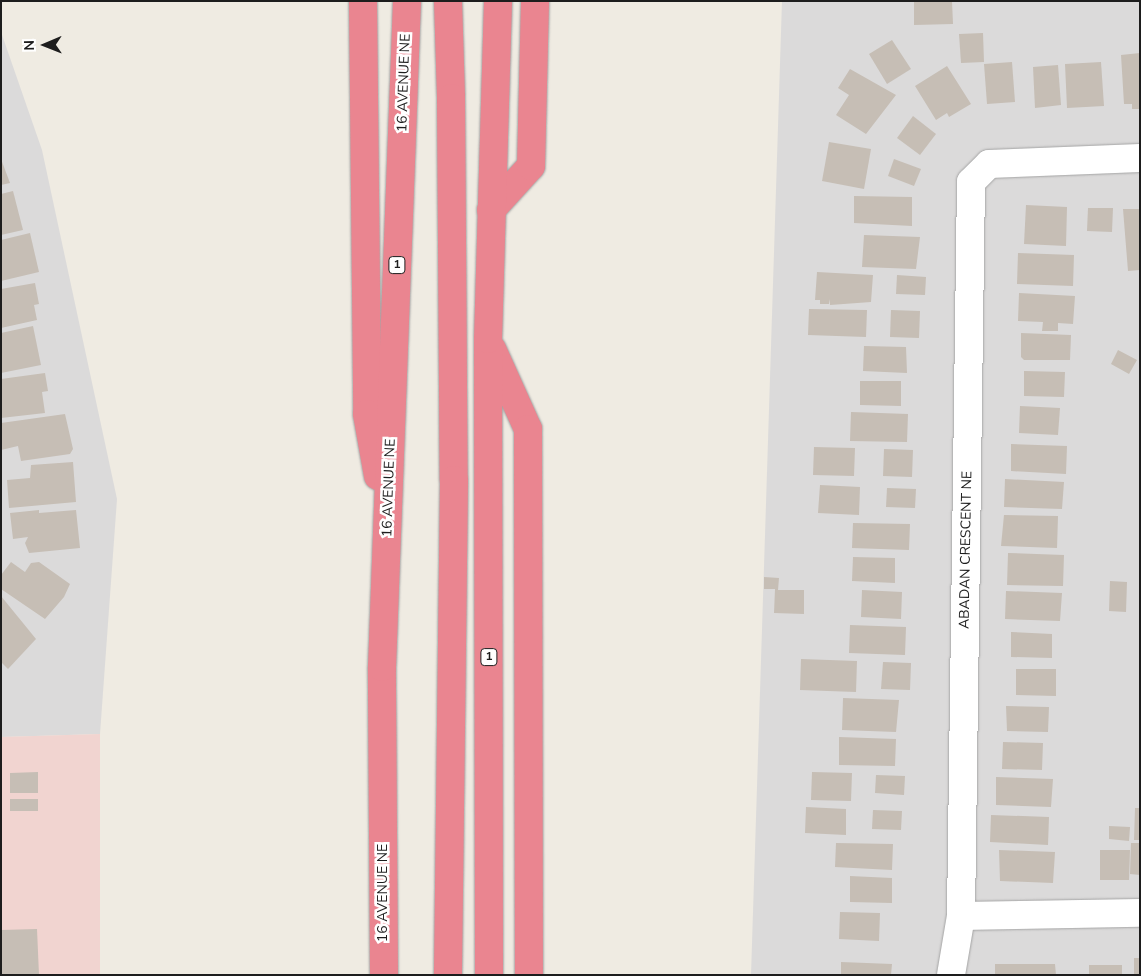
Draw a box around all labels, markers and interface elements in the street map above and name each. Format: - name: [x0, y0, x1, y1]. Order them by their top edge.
- north arrow: [20, 20, 70, 70]
- street label: 16 AVENUE NE: [394, 33, 414, 133]
- text: N: [20, 40, 39, 51]
- road number: 1: [388, 256, 406, 274]
- street label: 16 AVENUE NE: [379, 438, 399, 538]
- street label: ABADAN CRESCENT NE: [956, 471, 976, 629]
- road number: 1: [480, 648, 498, 666]
- street label: 16 AVENUE NE: [375, 844, 391, 942]

